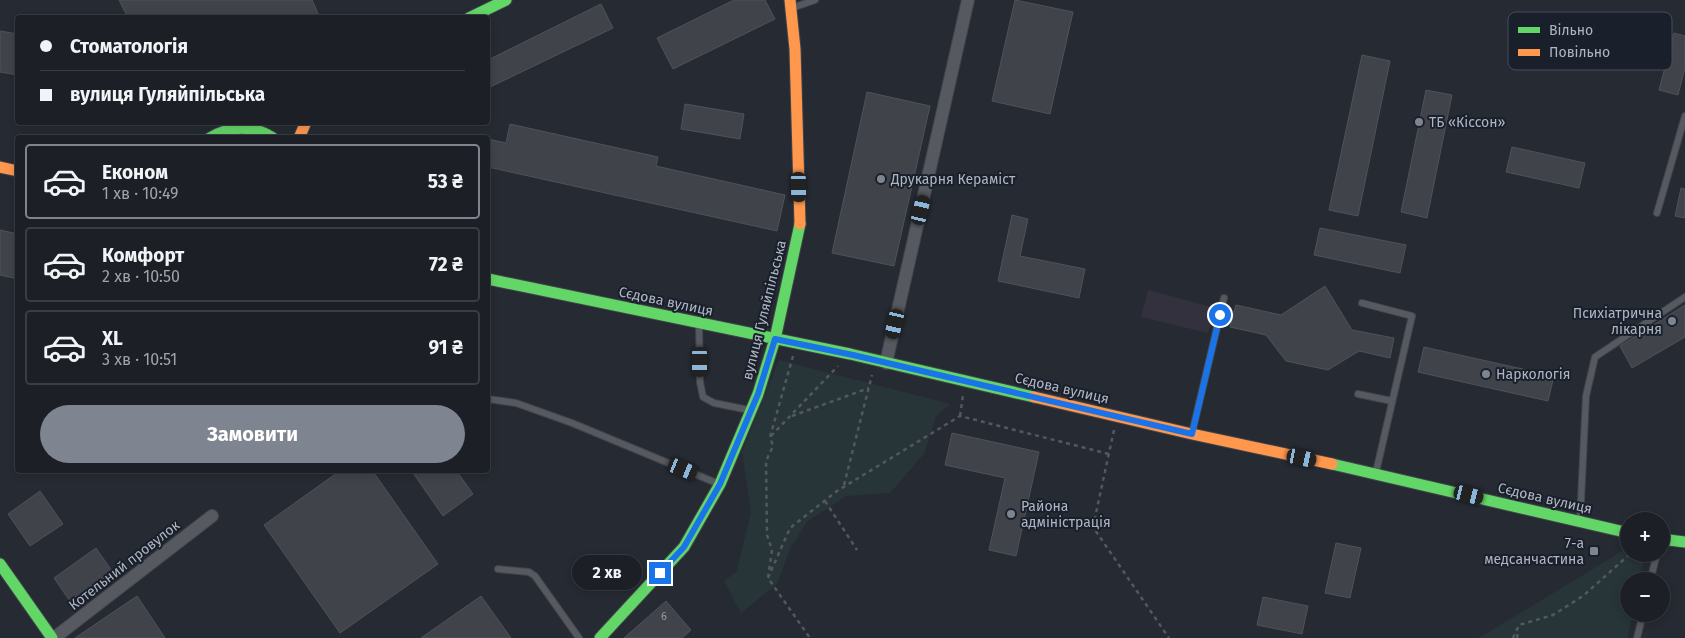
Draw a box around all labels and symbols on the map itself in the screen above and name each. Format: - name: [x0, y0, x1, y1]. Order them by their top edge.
- legend: [1508, 12, 1672, 70]
- text: Вільно: [1549, 22, 1593, 39]
- text: Повільно: [1549, 44, 1610, 61]
- place label: ТБ «Кіссон»: [1429, 114, 1506, 131]
- marker: ТБ «Кіссон»: [1413, 116, 1425, 128]
- place label: Друкарня Кераміст: [890, 171, 1016, 188]
- car: [791, 172, 806, 202]
- marker: Друкарня Кераміст: [875, 173, 887, 185]
- car: [910, 194, 931, 226]
- street label: вулиця Гуляйпільська: [739, 238, 790, 382]
- street label: Сєдова вулиця: [617, 283, 715, 320]
- route start: [1209, 304, 1231, 326]
- place label: Психіатрична лікарня: [1573, 305, 1662, 338]
- car: [884, 308, 905, 340]
- marker: Психіатрична лікарня: [1666, 315, 1678, 327]
- car: [692, 347, 707, 377]
- place label: Наркологія: [1496, 366, 1571, 383]
- marker: Наркологія: [1480, 368, 1492, 380]
- street label: Сєдова вулиця: [1013, 369, 1111, 408]
- car: [1285, 448, 1318, 468]
- car: [666, 456, 699, 482]
- street label: Сєдова вулиця: [1496, 479, 1594, 518]
- car: [1452, 484, 1485, 506]
- place label: Района адміністрація: [1021, 498, 1111, 531]
- marker: Района адміністрація: [1005, 508, 1017, 520]
- street label: Котельний провулок: [65, 516, 184, 614]
- place label: 7-а медсанчастина: [1484, 535, 1584, 568]
- marker: 7-а медсанчастина: [1588, 545, 1600, 557]
- callout: 2 хв: [572, 556, 642, 590]
- route end: [649, 562, 671, 584]
- house number: 6: [661, 610, 667, 623]

